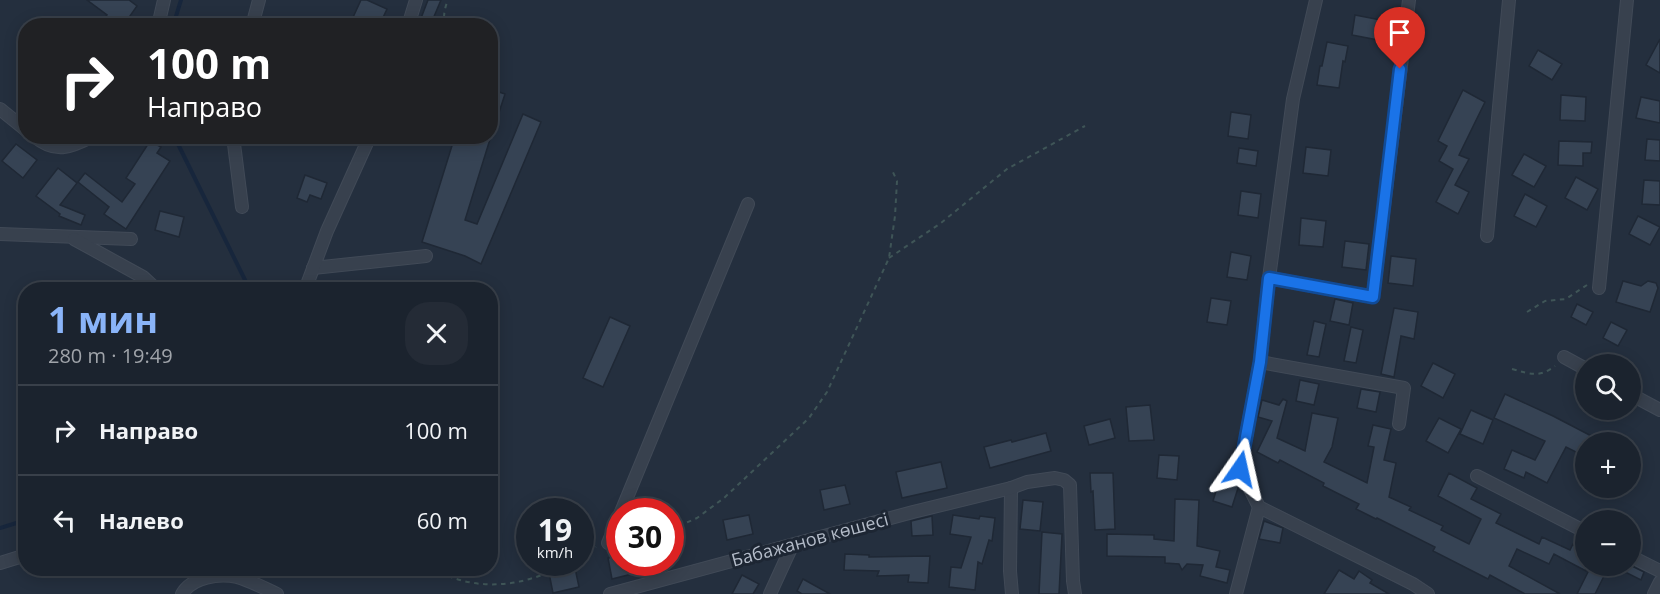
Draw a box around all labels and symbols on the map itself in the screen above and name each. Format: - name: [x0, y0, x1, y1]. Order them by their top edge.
- pin: [1374, 7, 1425, 69]
- position arrow: [1208, 437, 1272, 501]
- speed limit sign: 30: [606, 498, 684, 576]
- street label: Бабажанов көшесі: [729, 507, 891, 572]

